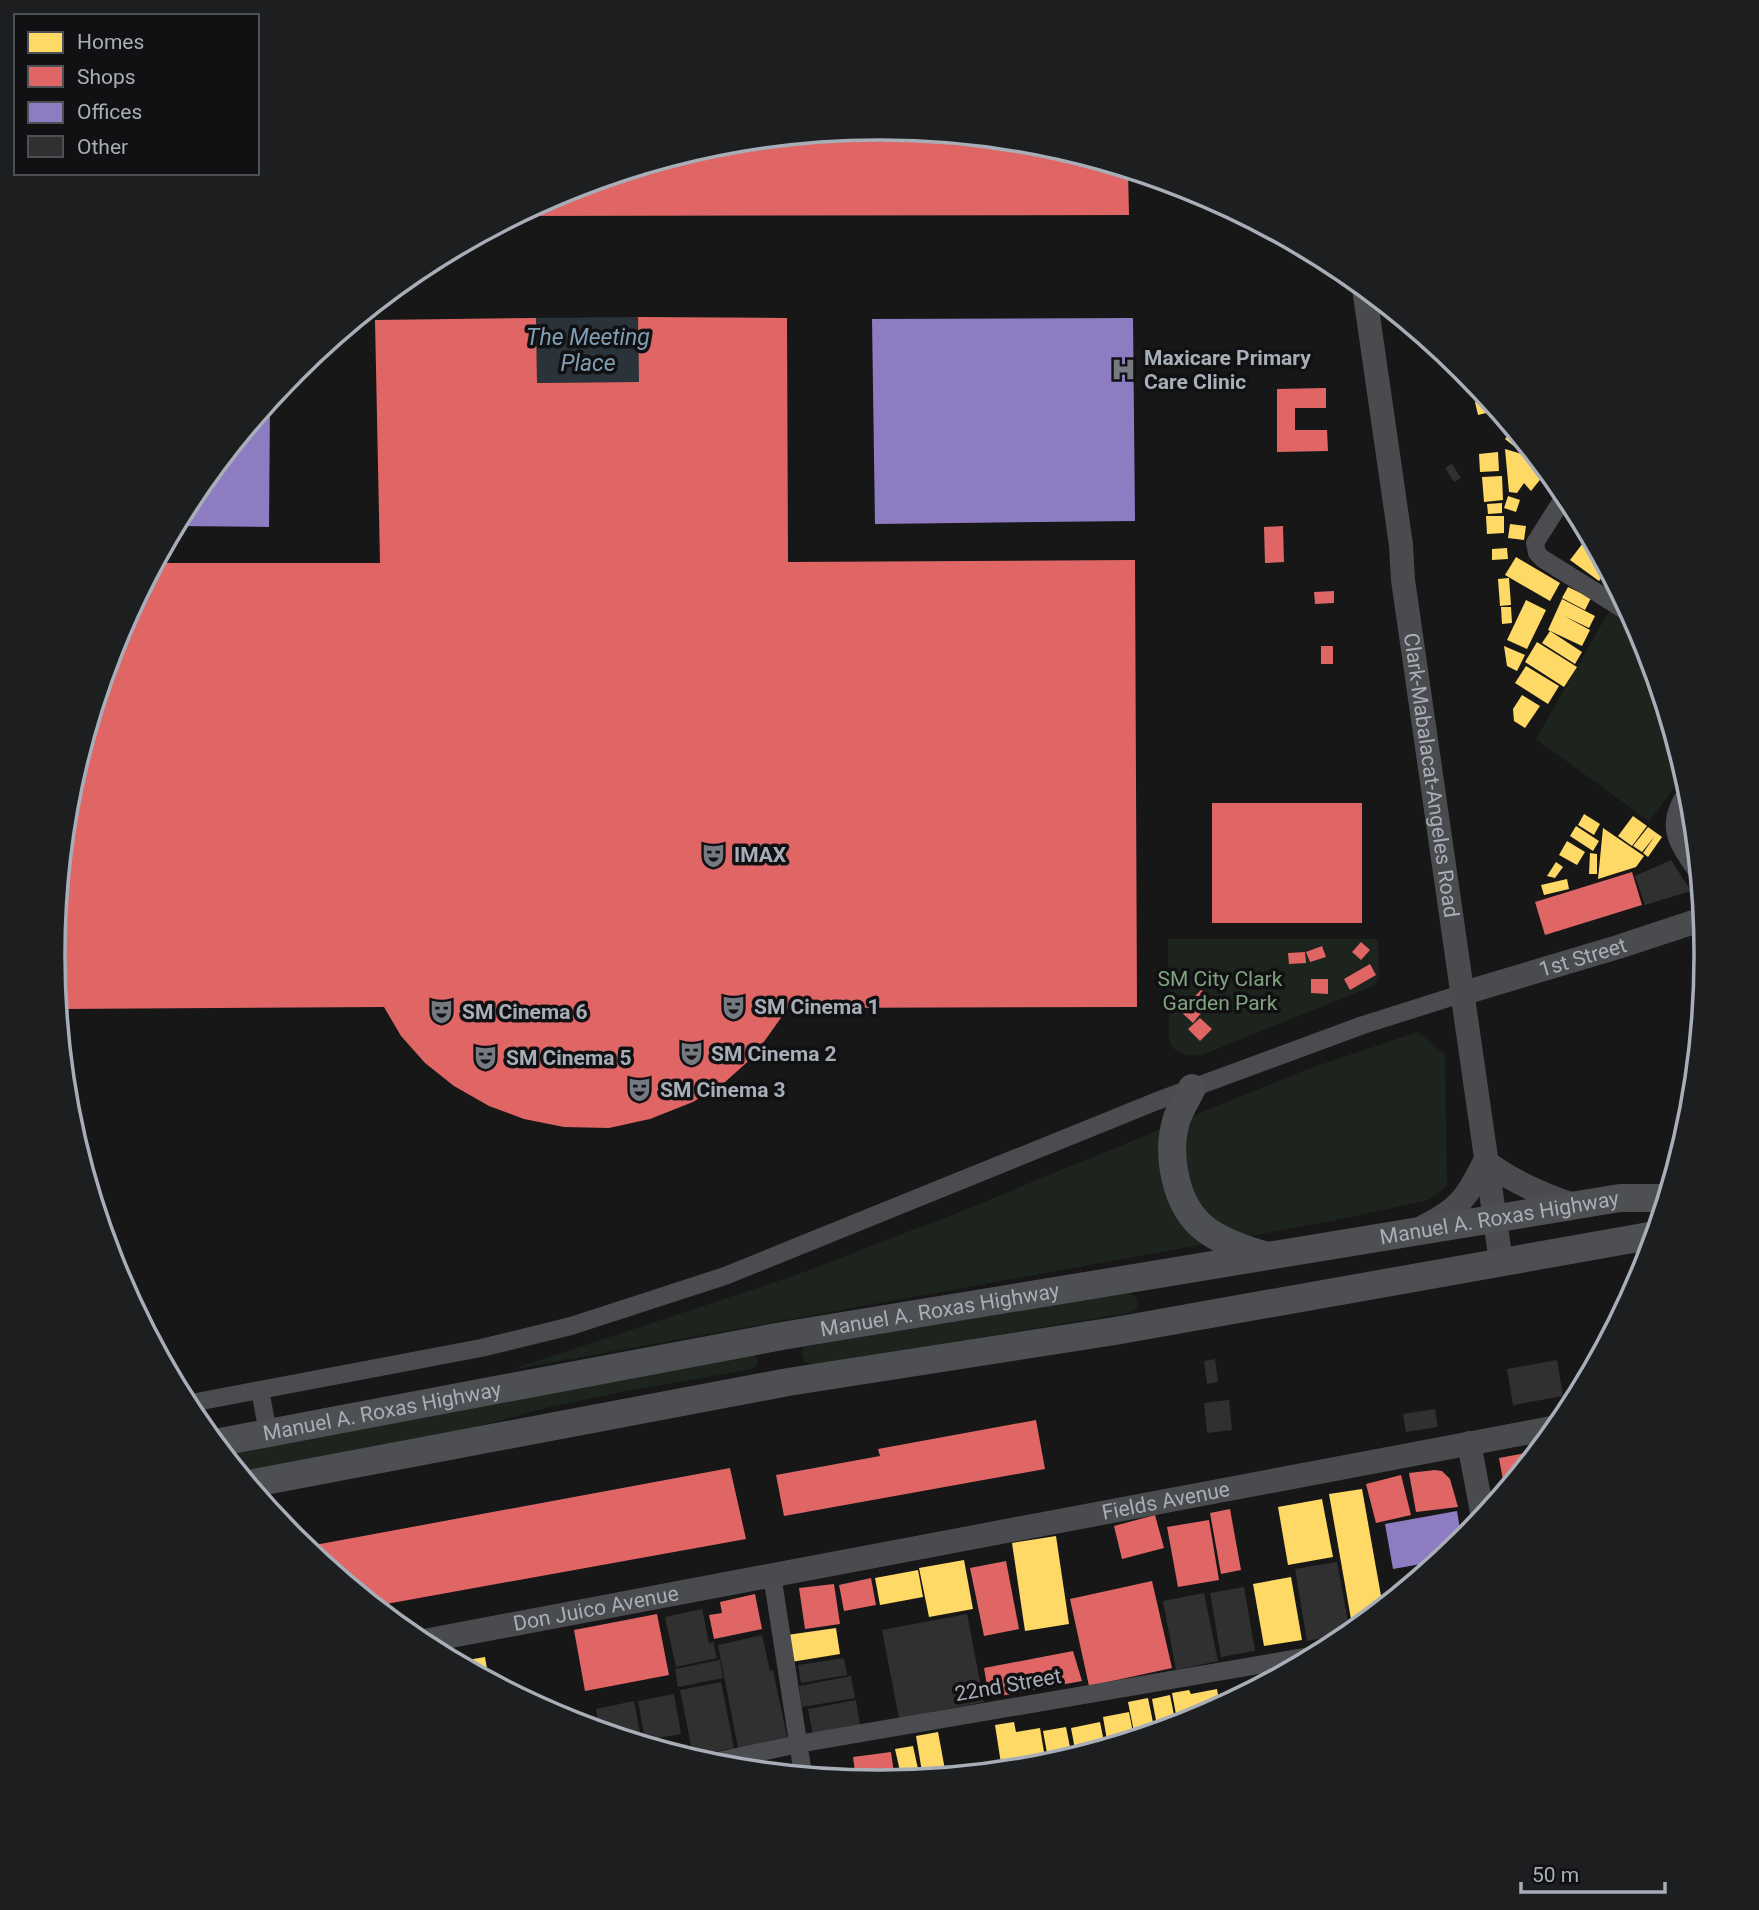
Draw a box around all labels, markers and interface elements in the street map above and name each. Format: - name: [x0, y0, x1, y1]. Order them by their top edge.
- legend: [14, 14, 259, 175]
- text: Homes: [77, 30, 144, 54]
- text: Shops: [77, 65, 136, 89]
- text: Offices: [77, 100, 142, 124]
- text: Other: [77, 135, 128, 159]
- water label: The Meeting Place: [526, 324, 650, 377]
- place label: Maxicare Primary Care Clinic: [1144, 346, 1311, 394]
- hospital icon: Maxicare Primary Care Clinic: [1110, 356, 1138, 384]
- street label: Clark-Mabalacat-Angeles Road: [1399, 631, 1463, 919]
- theatre icon: IMAX: [700, 841, 728, 869]
- place label: IMAX: [734, 843, 787, 867]
- street label: 1st Street: [1536, 933, 1630, 982]
- park label: SM City Clark Garden Park: [1158, 967, 1283, 1015]
- theatre icon: SM Cinema 1: [720, 993, 748, 1021]
- place label: SM Cinema 1: [754, 995, 880, 1019]
- theatre icon: SM Cinema 6: [428, 998, 456, 1026]
- place label: SM Cinema 6: [462, 1000, 588, 1024]
- theatre icon: SM Cinema 2: [677, 1040, 705, 1068]
- place label: SM Cinema 2: [711, 1042, 837, 1066]
- theatre icon: SM Cinema 5: [472, 1044, 500, 1072]
- place label: SM Cinema 5: [506, 1046, 632, 1070]
- theatre icon: SM Cinema 3: [626, 1076, 654, 1104]
- place label: SM Cinema 3: [660, 1078, 786, 1102]
- street label: Manuel A. Roxas Highway: [1378, 1186, 1621, 1249]
- street label: Manuel A. Roxas Highway: [819, 1278, 1061, 1342]
- street label: Manuel A. Roxas Highway: [261, 1377, 503, 1446]
- street label: Fields Avenue: [1100, 1477, 1232, 1525]
- street label: Don Juico Avenue: [511, 1581, 681, 1636]
- street label: 22nd Street: [953, 1664, 1063, 1706]
- scale bar: [1521, 1850, 1664, 1894]
- text: 50 m: [1532, 1863, 1579, 1887]

